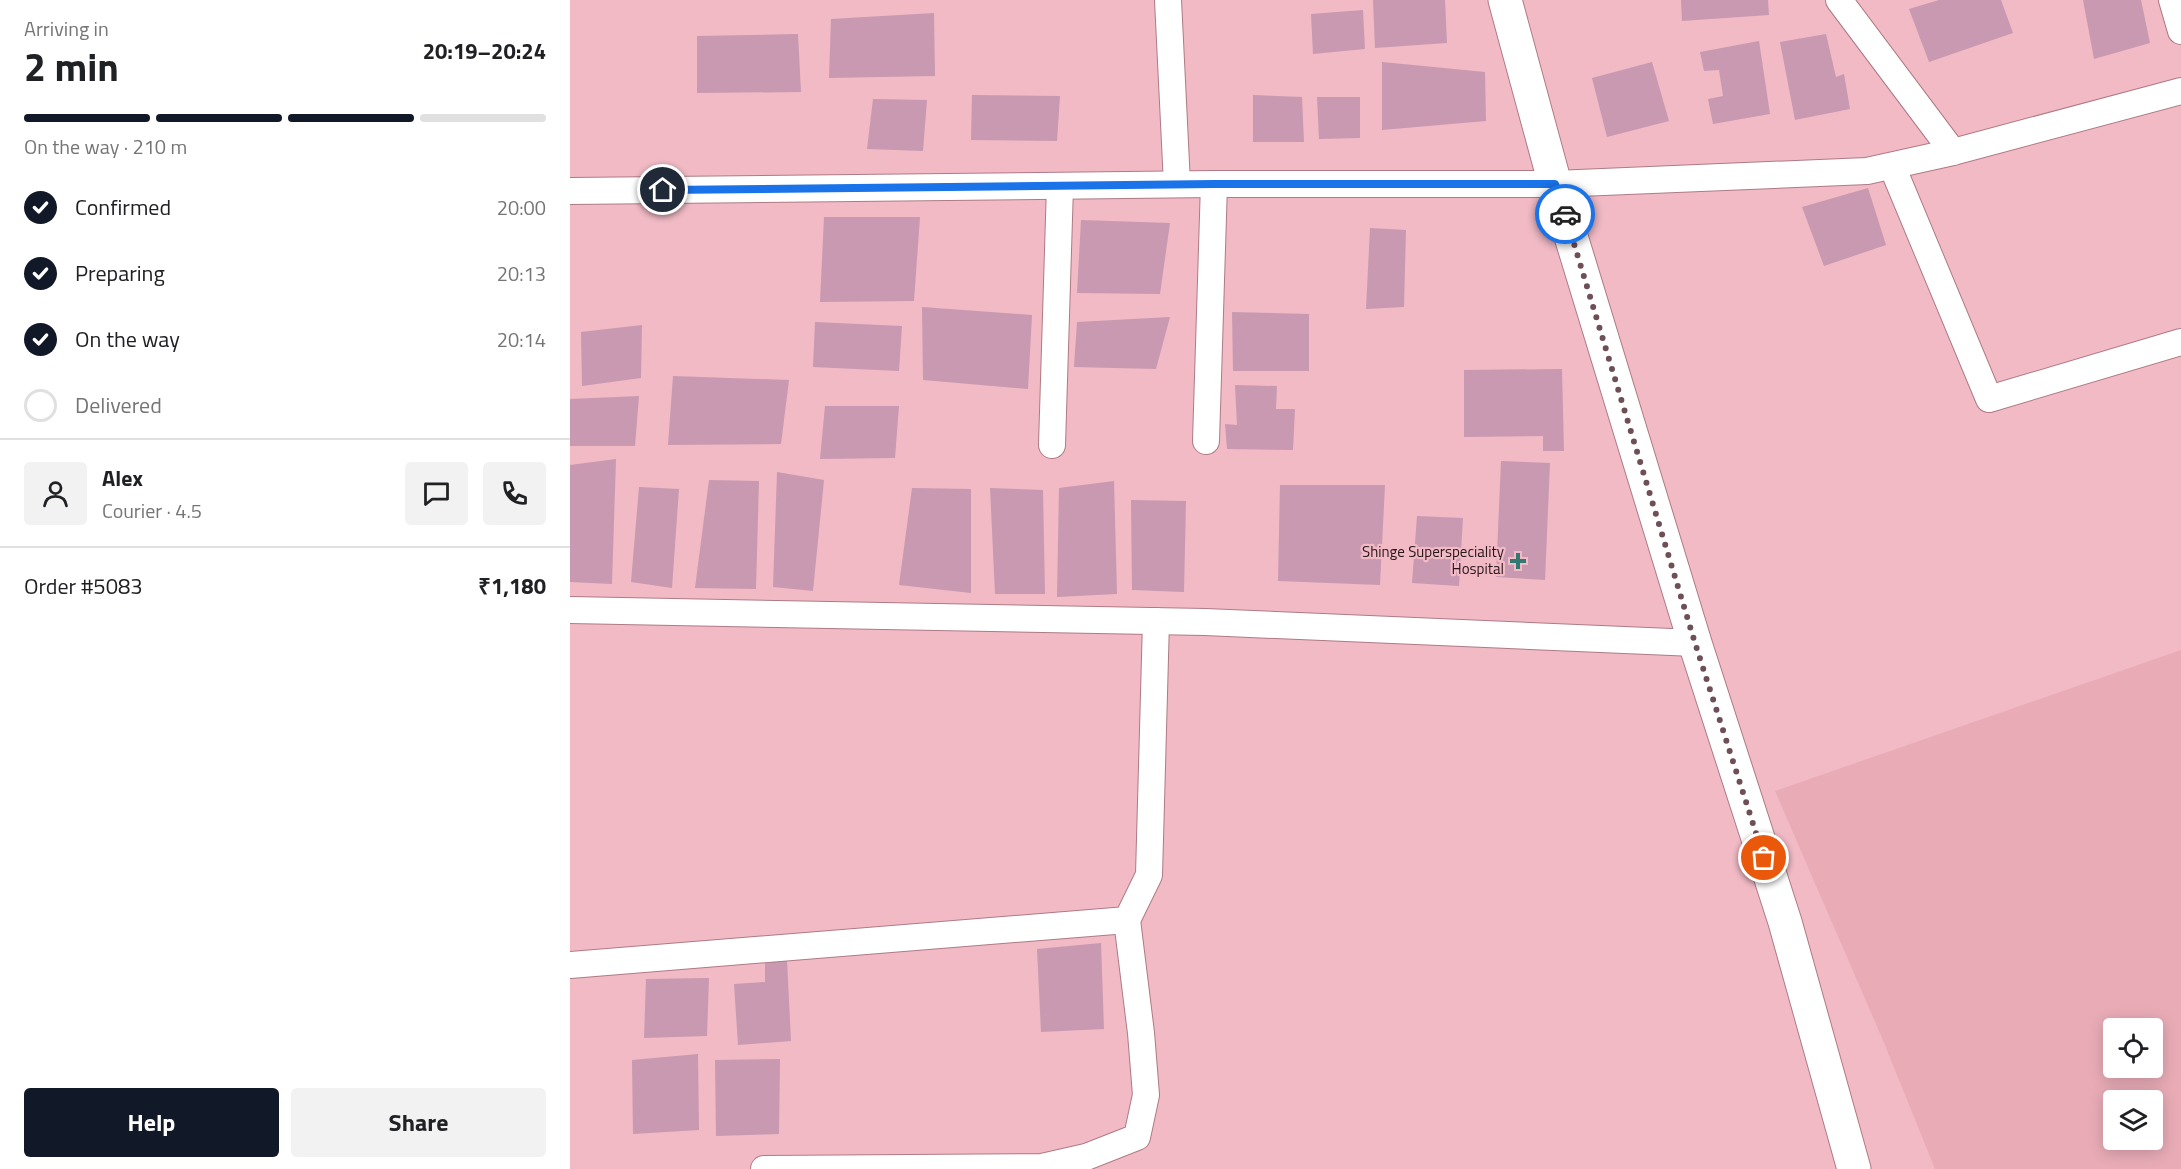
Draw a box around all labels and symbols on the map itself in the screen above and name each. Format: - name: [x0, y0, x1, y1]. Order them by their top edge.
- pin: [637, 164, 688, 215]
- courier: [1535, 184, 1595, 244]
- place label: Shinge Superspeciality Hospital: [1362, 540, 1504, 580]
- marker: Shinge Superspeciality Hospital: [1509, 552, 1527, 570]
- pin: [1738, 832, 1789, 883]

